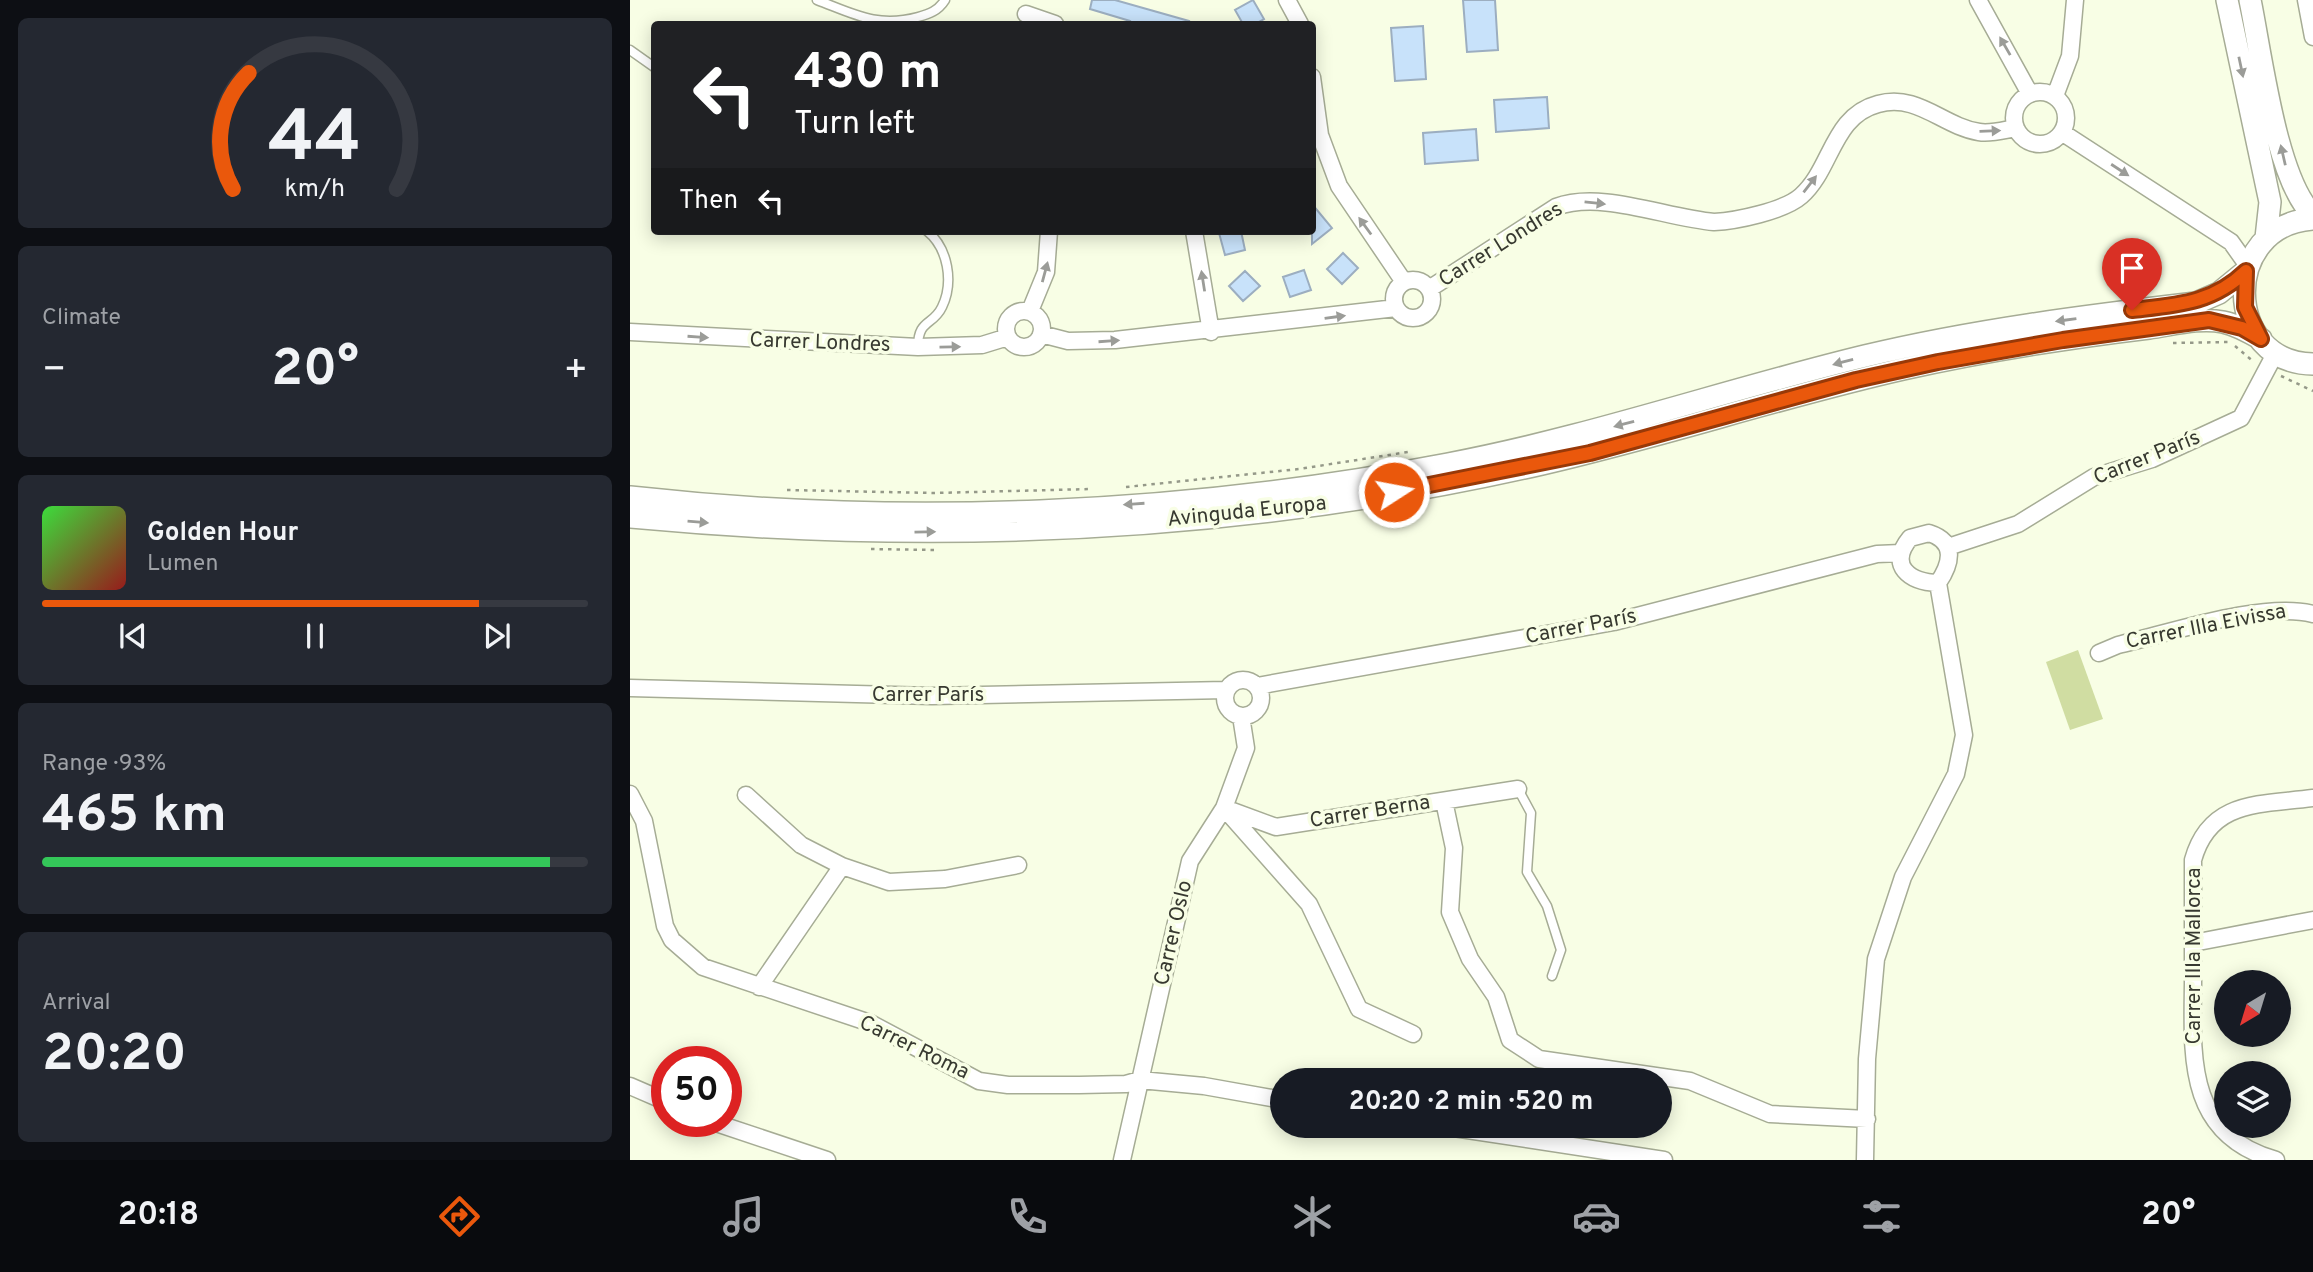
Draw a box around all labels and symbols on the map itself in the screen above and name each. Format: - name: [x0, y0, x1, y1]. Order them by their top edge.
- one-way arrow: [1999, 37, 2011, 56]
- one-way arrow: [2235, 56, 2246, 78]
- one-way arrow: [1979, 126, 2001, 137]
- one-way arrow: [2277, 144, 2288, 166]
- one-way arrow: [2111, 163, 2129, 177]
- one-way arrow: [1803, 176, 1818, 194]
- street label: Carrer Londres: [1434, 196, 1568, 294]
- one-way arrow: [1584, 197, 1606, 208]
- one-way arrow: [1359, 217, 1373, 235]
- pin: [2102, 238, 2162, 310]
- one-way arrow: [1040, 261, 1051, 283]
- one-way arrow: [1197, 270, 1208, 292]
- one-way arrow: [1324, 311, 1346, 322]
- one-way arrow: [2055, 315, 2077, 326]
- street label: Carrer Londres: [749, 327, 891, 359]
- one-way arrow: [687, 332, 709, 343]
- one-way arrow: [1098, 335, 1120, 346]
- one-way arrow: [939, 341, 961, 352]
- one-way arrow: [1832, 358, 1853, 368]
- one-way arrow: [1613, 419, 1635, 430]
- street label: Carrer París: [2090, 424, 2204, 492]
- position arrow: [1357, 455, 1431, 529]
- street label: Avinguda Europa: [1166, 490, 1328, 534]
- one-way arrow: [1123, 499, 1145, 510]
- one-way arrow: [687, 517, 709, 528]
- one-way arrow: [914, 526, 936, 538]
- street label: Carrer Illa Eivissa: [2124, 598, 2288, 656]
- street label: Carrer París: [1523, 603, 1639, 651]
- street label: Carrer París: [872, 682, 984, 709]
- street label: Carrer Berna: [1308, 789, 1432, 835]
- street label: Carrer Illa Mallorca: [2181, 867, 2208, 1045]
- street label: Carrer Oslo: [1149, 878, 1199, 988]
- north arrow: [2214, 970, 2291, 1046]
- street label: Carrer Roma: [855, 1010, 973, 1086]
- speed limit sign: 50: [651, 1046, 742, 1137]

